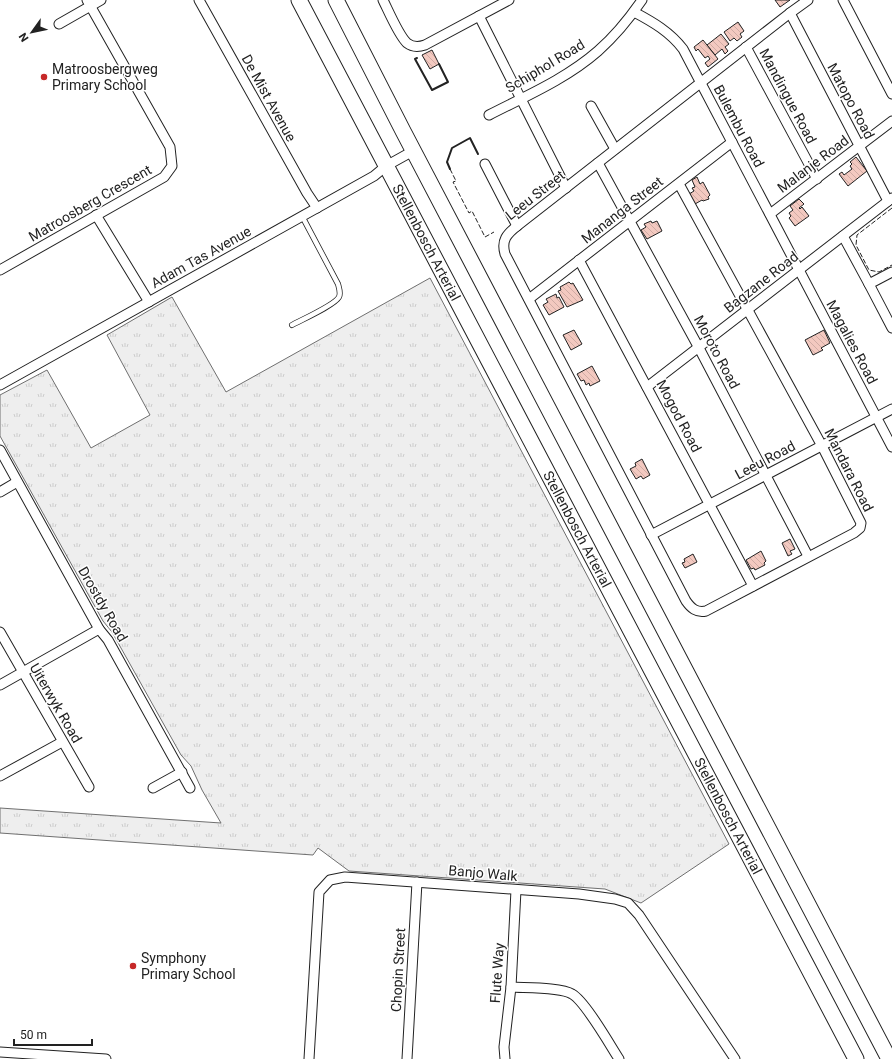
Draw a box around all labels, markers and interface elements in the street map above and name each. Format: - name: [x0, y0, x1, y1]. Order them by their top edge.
- north arrow: [12, 12, 52, 52]
- text: N: [16, 30, 32, 44]
- street label: Schiphol Road: [503, 36, 587, 96]
- street label: Mandingue Road: [756, 46, 820, 146]
- street label: De Mist Avenue: [239, 52, 299, 144]
- street label: Matopo Road: [824, 60, 878, 142]
- place label: Matroosbergweg Primary School: [52, 61, 158, 93]
- marker: Matroosbergweg Primary School: [39, 72, 49, 82]
- street label: Bulembu Road: [711, 82, 767, 170]
- street label: Malanje Road: [774, 132, 852, 196]
- street label: Matroosberg Crescent: [26, 161, 154, 245]
- street label: Leeu Street: [502, 167, 568, 223]
- street label: Mananga Street: [578, 173, 666, 247]
- street label: Stellenbosch Arterial: [389, 182, 464, 303]
- street label: Adam Tas Avenue: [148, 223, 254, 291]
- street label: Bagzane Road: [721, 248, 801, 316]
- street label: Magalies Road: [823, 297, 881, 387]
- street label: Moroto Road: [691, 313, 743, 391]
- street label: Mogod Road: [653, 377, 705, 455]
- street label: Mandara Road: [821, 426, 877, 514]
- street label: Leeu Road: [732, 438, 798, 482]
- street label: Stellenbosch Arterial: [540, 468, 615, 590]
- street label: Drostdy Road: [75, 564, 131, 644]
- street label: Uiterwyk Road: [27, 660, 85, 746]
- street label: Stellenbosch Arterial: [691, 755, 765, 877]
- street label: Banjo Walk: [448, 862, 519, 884]
- street label: Chopin Street: [388, 927, 408, 1012]
- street label: Flute Way: [487, 942, 507, 1004]
- place label: Symphony Primary School: [141, 950, 236, 982]
- marker: Symphony Primary School: [128, 961, 138, 971]
- scale bar: [14, 1021, 92, 1047]
- text: 50 m: [20, 1028, 47, 1042]

